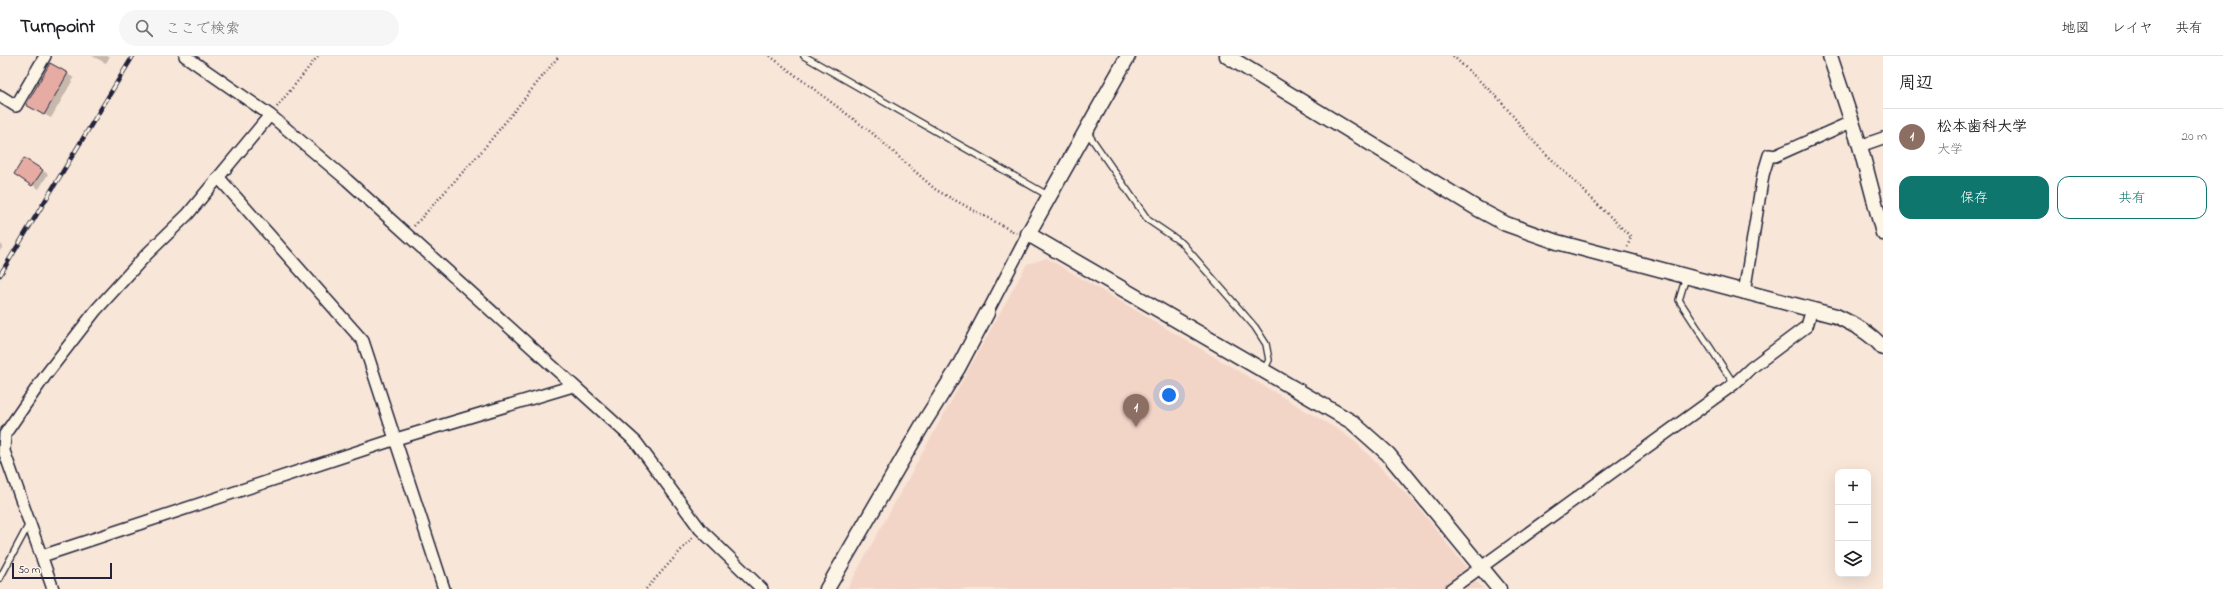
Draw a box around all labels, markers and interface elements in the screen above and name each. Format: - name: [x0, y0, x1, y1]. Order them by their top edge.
- search box: [119, 10, 399, 46]
- text: Turnpoint: [20, 14, 95, 41]
- icon: search: [133, 17, 155, 39]
- text: ここで検索: [165, 18, 240, 40]
- text: 地図: [2062, 18, 2090, 39]
- text: レイヤ: [2112, 18, 2153, 39]
- text: 共有: [2175, 18, 2203, 39]
- text: 周辺: [1899, 71, 1933, 96]
- text: 松本歯科大学: [1937, 116, 2027, 138]
- text: 1: [1910, 127, 1914, 146]
- text: 20 m: [2182, 127, 2207, 146]
- text: 大学: [1937, 140, 1963, 159]
- button: 保存: [1899, 176, 2049, 219]
- button: 共有: [2057, 176, 2207, 219]
- your location: [1159, 385, 1179, 405]
- pin: 1: [1123, 394, 1149, 427]
- map controls: [1835, 469, 1871, 577]
- button: +: [1835, 469, 1871, 505]
- button: −: [1835, 505, 1871, 541]
- button: layers: [1835, 541, 1871, 577]
- scale bar: [12, 561, 112, 580]
- text: 50 m: [18, 562, 40, 578]

